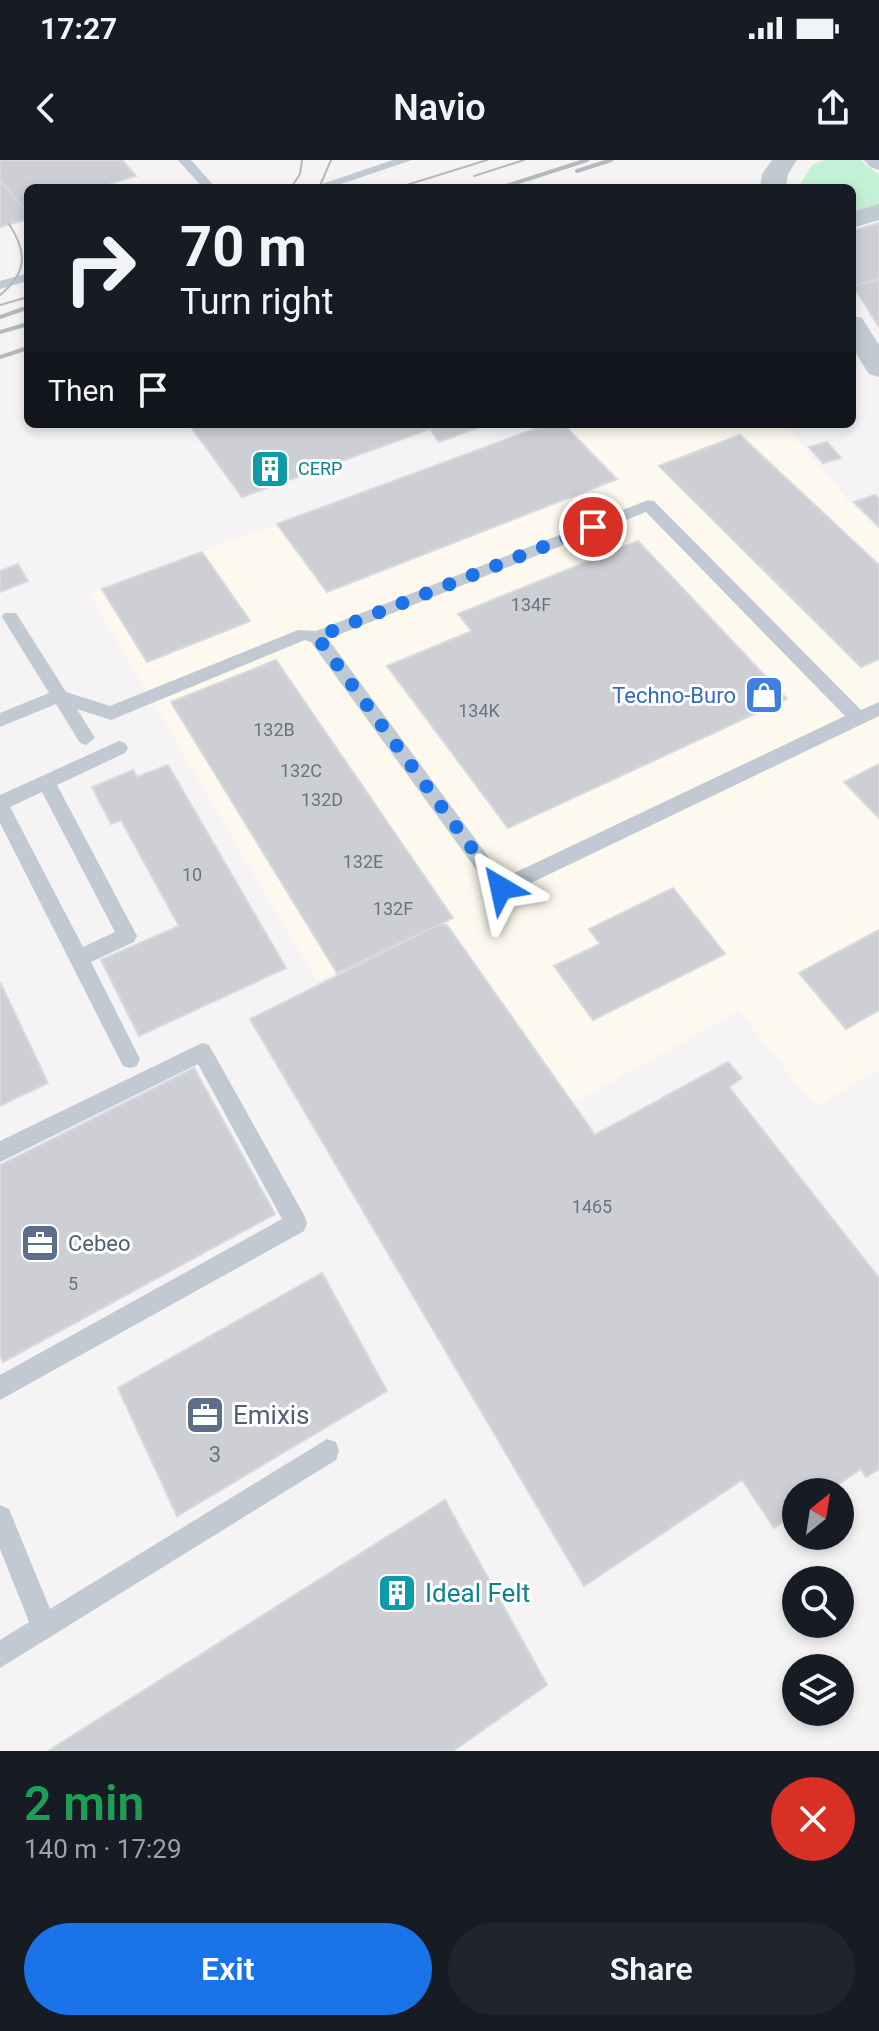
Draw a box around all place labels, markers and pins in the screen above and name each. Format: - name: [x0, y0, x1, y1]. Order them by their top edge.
- building icon: CERP: [249, 448, 291, 490]
- place label: CERP: [298, 458, 342, 479]
- pin: [559, 493, 627, 561]
- shop icon: Techno-Buro: [743, 674, 785, 716]
- place label: Techno-Buro: [612, 683, 736, 708]
- office icon: Cebeo: [19, 1222, 61, 1264]
- place label: Cebeo: [68, 1231, 131, 1256]
- office icon: Emixis: [184, 1394, 226, 1436]
- place label: Emixis: [233, 1400, 310, 1430]
- building icon: Ideal Felt: [376, 1572, 418, 1614]
- place label: Ideal Felt: [425, 1578, 530, 1608]

